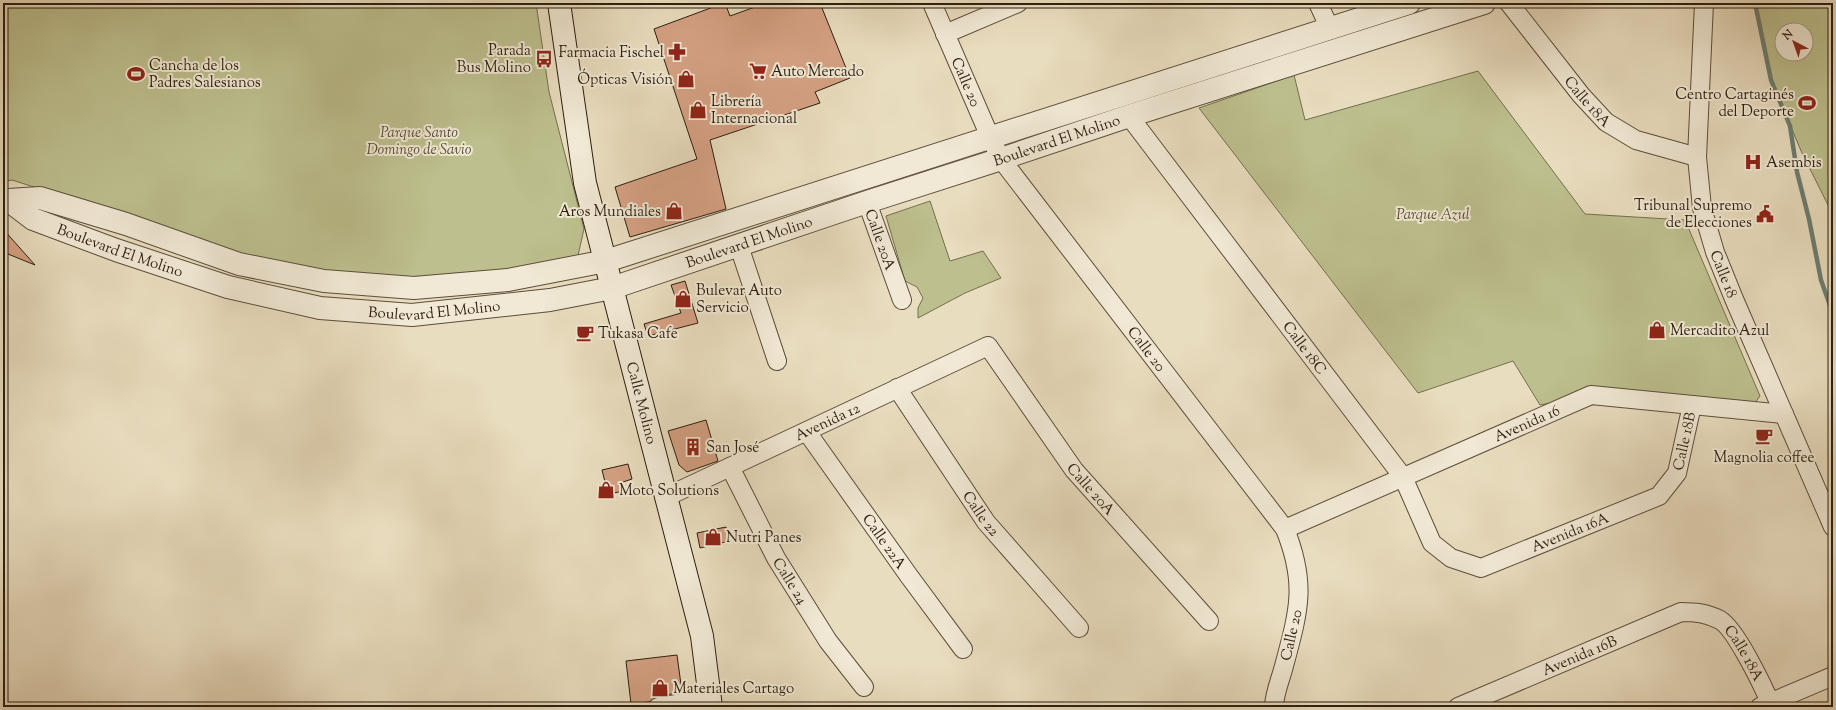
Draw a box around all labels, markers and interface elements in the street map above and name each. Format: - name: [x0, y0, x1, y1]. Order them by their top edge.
- north arrow: [1774, 22, 1814, 62]
- text: N: [1779, 26, 1797, 45]
- place label: Parada Bus Molino: [457, 41, 531, 79]
- pharmacy icon: Farmacia Fischel: [667, 42, 687, 62]
- place label: Farmacia Fischel: [559, 43, 664, 64]
- bus stop icon: Parada Bus Molino: [534, 49, 554, 69]
- street label: Calle 20: [945, 54, 985, 111]
- place label: Cancha de los Padres Salesianos: [149, 56, 261, 94]
- supermarket icon: Auto Mercado: [748, 61, 768, 81]
- place label: Auto Mercado: [771, 62, 864, 83]
- sports icon: Cancha de los Padres Salesianos: [126, 64, 146, 84]
- place label: Ópticas Visión: [577, 68, 673, 91]
- shop icon: Ópticas Visión: [676, 69, 696, 89]
- street label: Calle 18A: [1558, 72, 1615, 133]
- place label: Centro Cartaginés del Deporte: [1675, 85, 1794, 123]
- place label: Librería Internacional: [711, 92, 797, 130]
- sports icon: Centro Cartaginés del Deporte: [1797, 93, 1817, 113]
- shop icon: Librería Internacional: [688, 100, 708, 120]
- street label: Boulevard El Molino: [991, 111, 1123, 173]
- park label: Parque Santo Domingo de Savio: [367, 123, 472, 161]
- hospital icon: Asembis: [1743, 152, 1763, 172]
- place label: Asembis: [1766, 153, 1822, 174]
- place label: Tribunal Supremo de Elecciones: [1634, 196, 1752, 234]
- shop icon: Aros Mundiales: [664, 201, 684, 221]
- place label: Aros Mundiales: [559, 202, 661, 223]
- public building icon: Tribunal Supremo de Elecciones: [1755, 204, 1775, 224]
- park label: Parque Azul: [1396, 205, 1470, 226]
- street label: Calle 20A: [858, 207, 900, 274]
- street label: Boulevard El Molino: [683, 212, 816, 274]
- street label: Boulevard El Molino: [53, 220, 186, 283]
- street label: Calle 18: [1703, 247, 1742, 302]
- place label: Bulevar Auto Servicio: [696, 281, 782, 319]
- shop icon: Bulevar Auto Servicio: [673, 289, 693, 309]
- street label: Boulevard El Molino: [367, 296, 501, 327]
- street label: Calle 18C: [1277, 318, 1331, 380]
- shop icon: Mercadito Azul: [1647, 320, 1667, 340]
- place label: Mercadito Azul: [1670, 321, 1770, 342]
- cafe icon: Tukasa Cafe: [575, 323, 595, 343]
- street label: Calle 20: [1121, 323, 1170, 377]
- place label: Tukasa Cafe: [598, 324, 678, 345]
- street label: Calle Molino: [620, 360, 661, 447]
- street label: Avenida 12: [792, 398, 864, 447]
- street label: Avenida 16: [1491, 401, 1564, 448]
- street label: Calle 18B: [1669, 410, 1702, 473]
- cafe icon: Magnolia coffee: [1754, 426, 1774, 446]
- building icon: San José: [683, 437, 703, 457]
- place label: San José: [706, 438, 759, 459]
- place label: Magnolia coffee: [1714, 448, 1814, 469]
- street label: Calle 20A: [1060, 460, 1119, 521]
- shop icon: Moto Solutions: [596, 480, 616, 500]
- place label: Moto Solutions: [619, 481, 719, 502]
- street label: Calle 22: [956, 487, 1003, 542]
- street label: Avenida 16A: [1529, 508, 1612, 559]
- street label: Calle 22A: [856, 510, 910, 574]
- shop icon: Nutri Panes: [703, 527, 723, 547]
- place label: Nutri Panes: [726, 528, 802, 549]
- street label: Calle 24: [766, 554, 812, 610]
- street label: Calle 20: [1276, 608, 1309, 663]
- street label: Calle 18A: [1718, 621, 1768, 685]
- street label: Avenida 16B: [1539, 631, 1621, 682]
- shop icon: Materiales Cartago: [650, 678, 670, 698]
- place label: Materiales Cartago: [673, 679, 794, 700]

